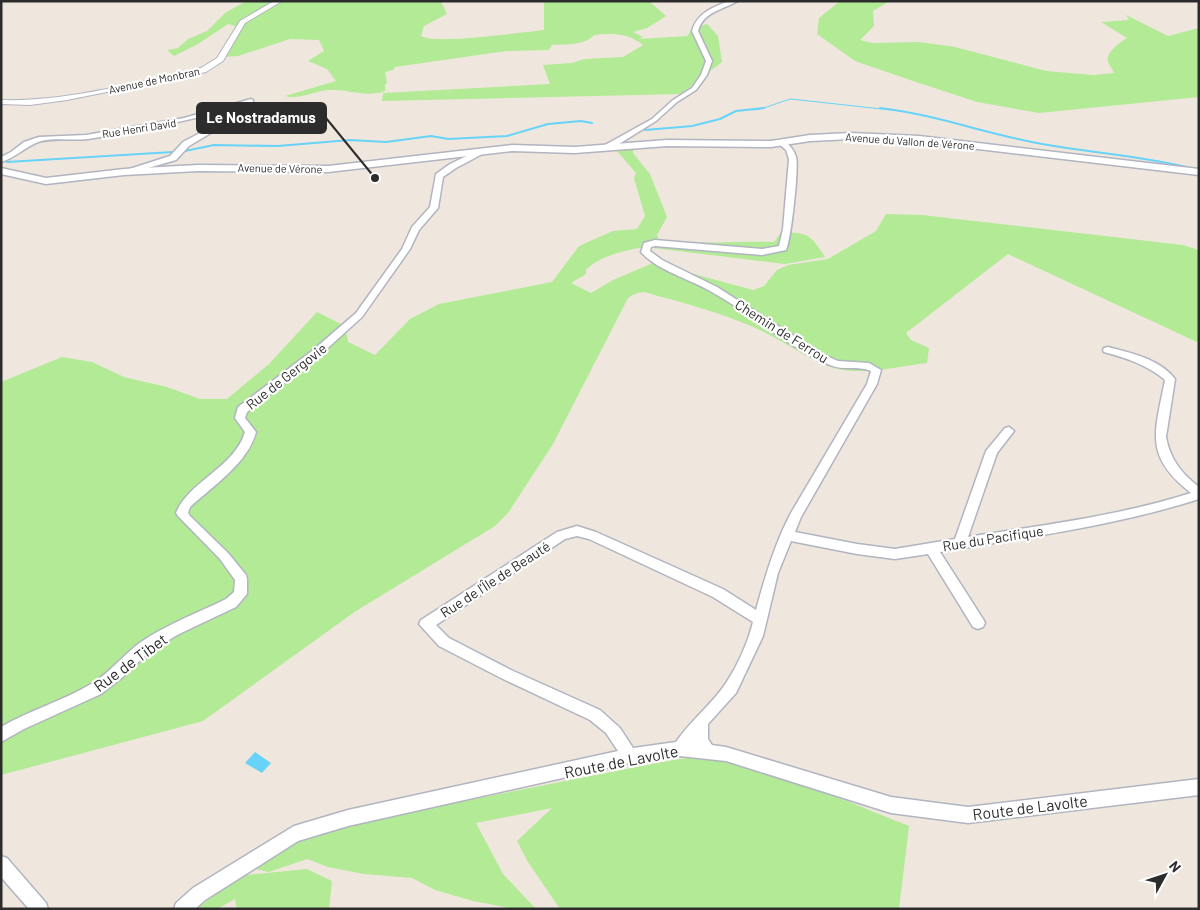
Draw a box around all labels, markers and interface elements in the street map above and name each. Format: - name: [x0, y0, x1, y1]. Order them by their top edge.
- street label: Avenue de Monbran: [107, 64, 201, 96]
- callout: Le Nostradamus: [197, 103, 326, 133]
- text: Le Nostradamus: [206, 108, 316, 126]
- street label: Rue Henri David: [101, 116, 177, 140]
- street label: Avenue du Vallon de Vérone: [845, 130, 975, 152]
- street label: Avenue de Vérone: [238, 161, 323, 175]
- street label: Chemin de Ferrou: [732, 295, 832, 367]
- street label: Rue de Gergovie: [242, 339, 330, 413]
- street label: Rue du Pacifique: [941, 522, 1045, 554]
- street label: Rue de l'Île de Beauté: [437, 537, 553, 621]
- street label: Rue de Tibet: [89, 629, 171, 695]
- street label: Route de Lavolte: [562, 741, 680, 781]
- street label: Route de Lavolte: [971, 791, 1089, 823]
- north arrow: [1140, 850, 1190, 900]
- text: N: [1166, 857, 1185, 875]

